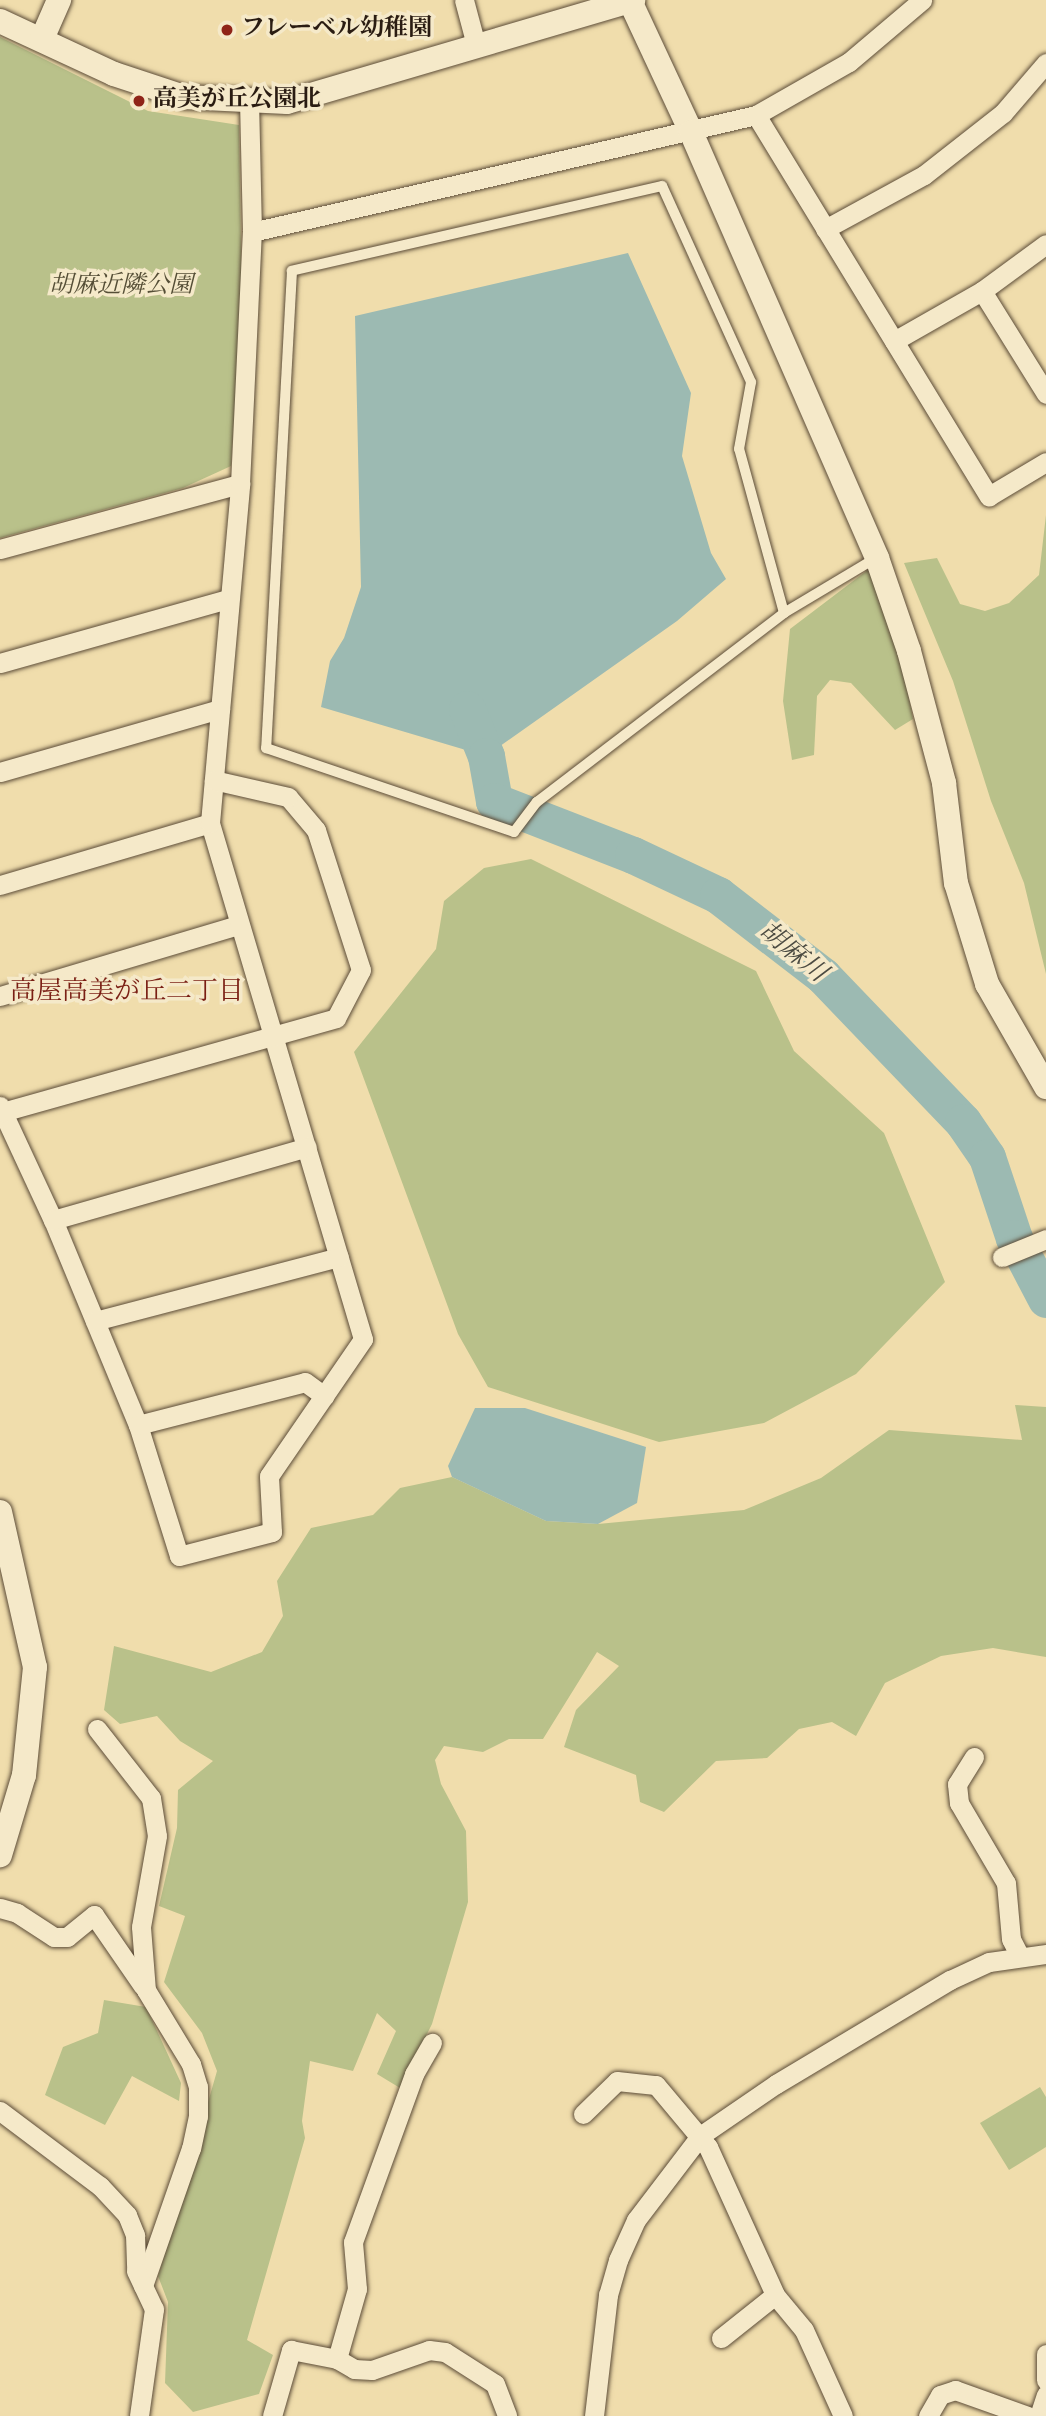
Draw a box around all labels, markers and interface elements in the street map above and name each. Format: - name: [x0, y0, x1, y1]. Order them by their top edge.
- place label: フレーベル幼稚園: [241, 16, 433, 44]
- marker: フレーベル幼稚園: [219, 22, 235, 38]
- place label: 高美が丘公園北: [153, 87, 321, 115]
- marker: 高美が丘公園北: [131, 93, 147, 109]
- park label: 胡麻近隣公園: [49, 273, 193, 301]
- water label: 胡麻川: [752, 916, 832, 990]
- district label: 高屋高美が丘二丁目: [10, 977, 244, 1009]

